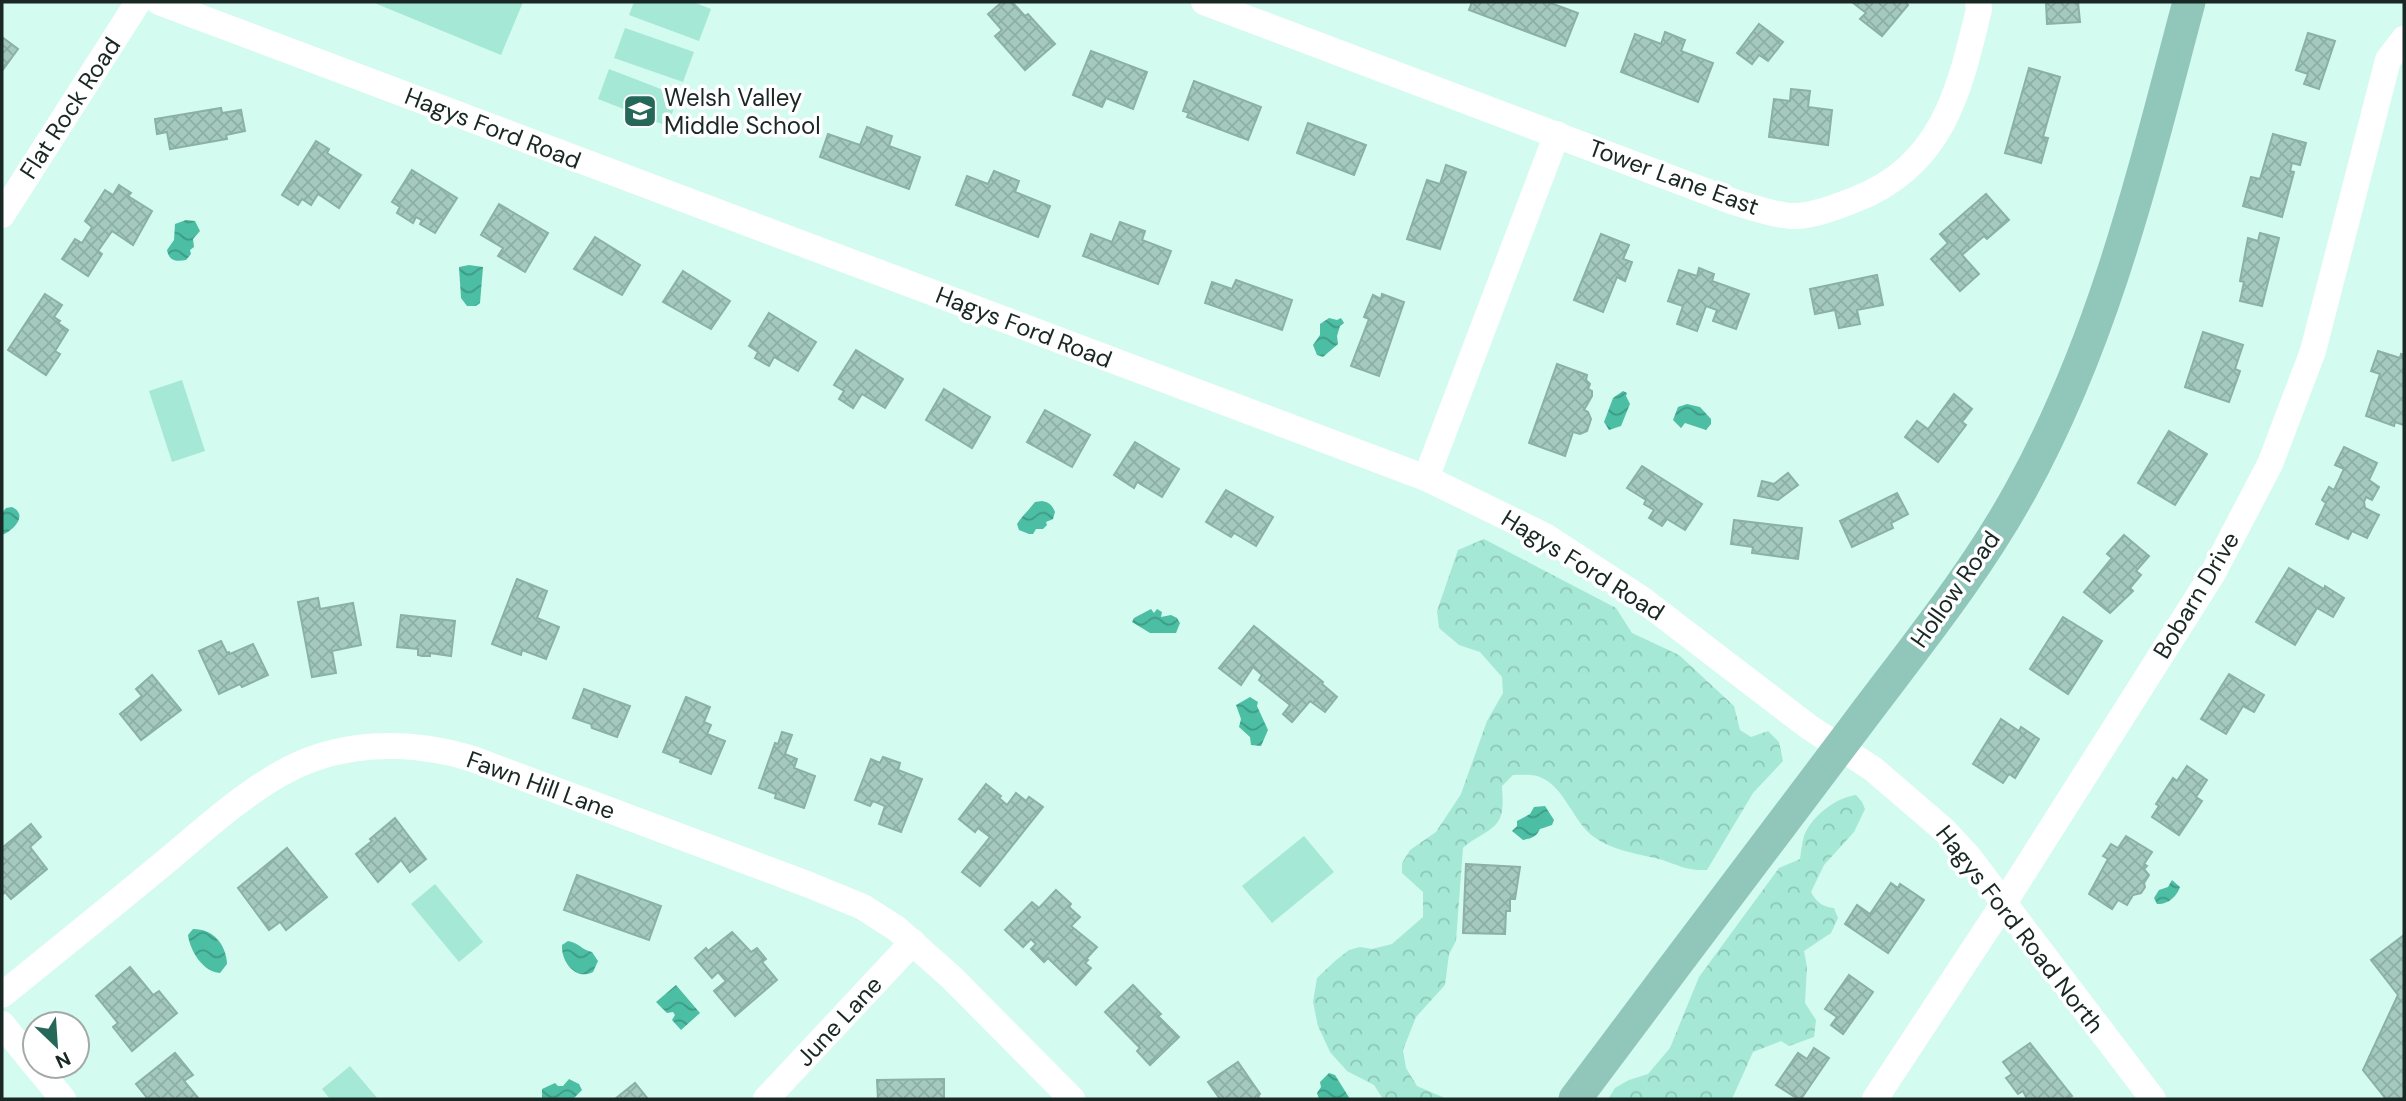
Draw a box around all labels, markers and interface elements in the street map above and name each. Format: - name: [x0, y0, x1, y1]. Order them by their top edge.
- street label: Flat Rock Road: [13, 31, 127, 185]
- street label: Hagys Ford Road: [401, 80, 585, 176]
- place label: Welsh Valley Middle School: [664, 82, 821, 141]
- school or university icon: Welsh Valley Middle School: [621, 92, 659, 130]
- street label: Tower Lane East: [1585, 132, 1763, 222]
- street label: Hagys Ford Road: [932, 279, 1116, 375]
- street label: Hagys Ford Road: [1496, 503, 1670, 627]
- street label: Hollow Road: [1903, 525, 2007, 653]
- street label: Bobarn Drive: [2146, 526, 2246, 664]
- street label: Fawn Hill Lane: [463, 744, 619, 826]
- street label: Hagys Ford Road North: [1929, 819, 2111, 1039]
- street label: June Lane: [789, 969, 889, 1073]
- north arrow: [21, 1010, 91, 1080]
- text: N: [51, 1046, 75, 1074]

